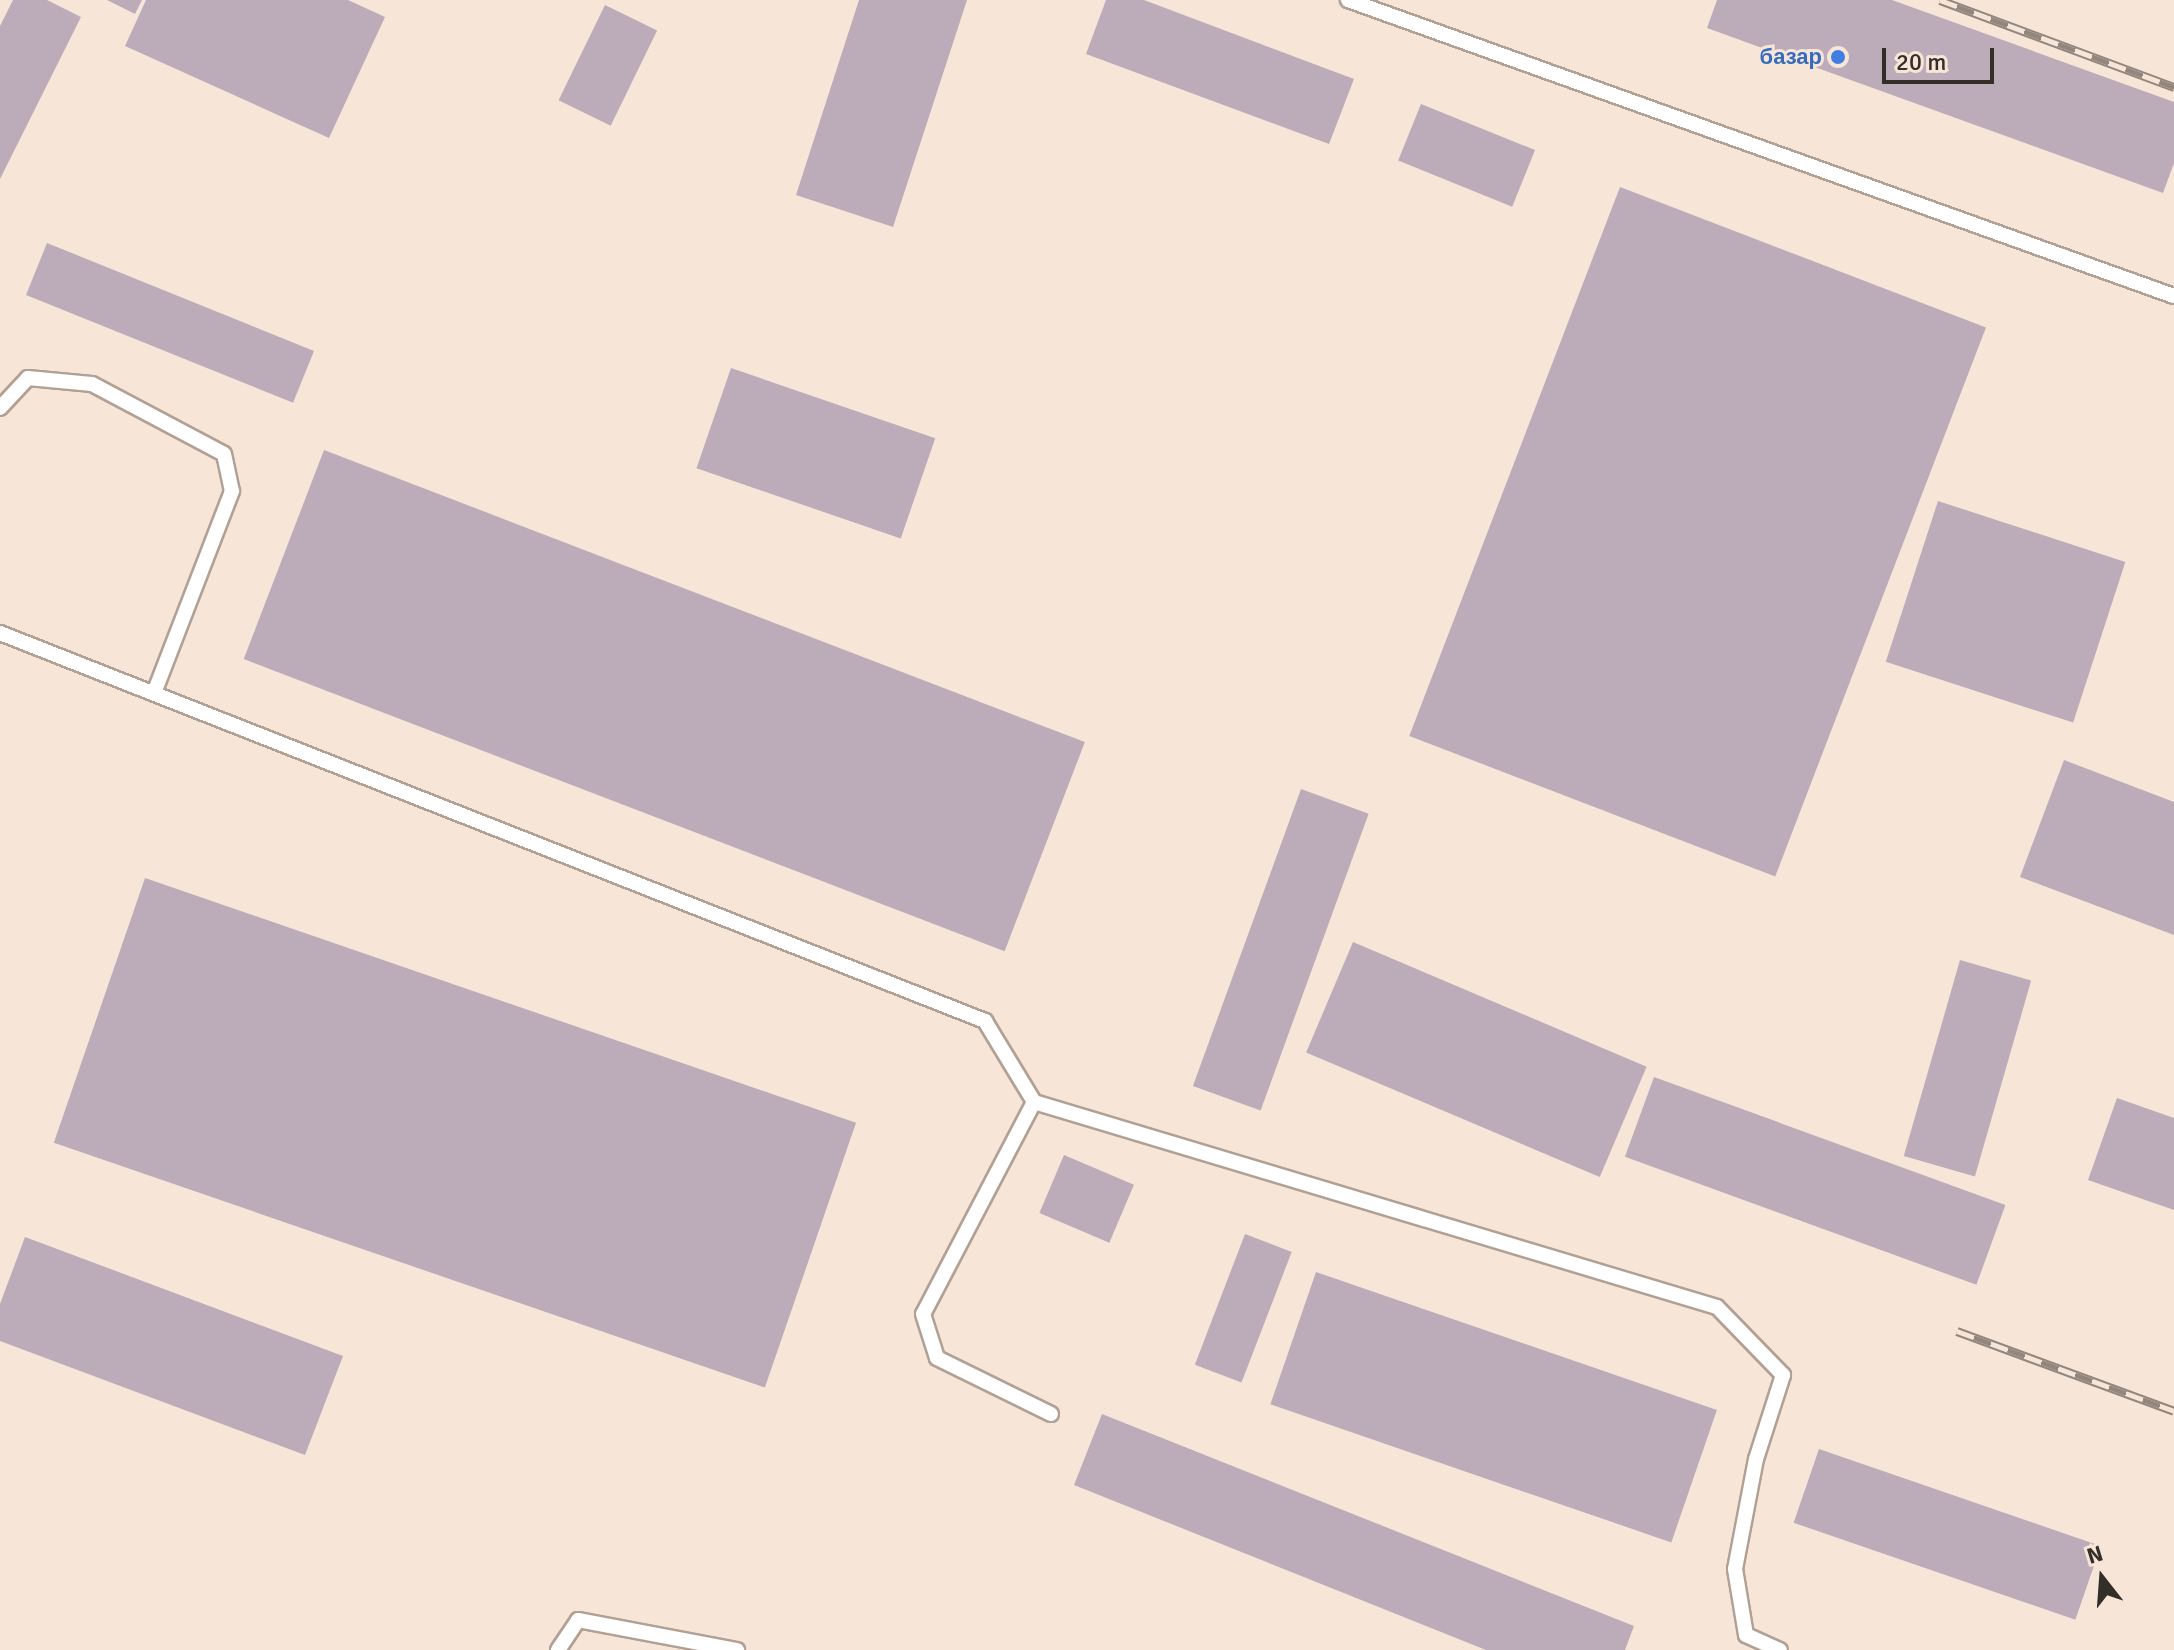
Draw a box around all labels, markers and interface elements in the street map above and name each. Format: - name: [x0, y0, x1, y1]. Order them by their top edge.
- scale bar: [1886, 32, 1998, 82]
- place label: базар: [1760, 44, 1822, 70]
- text: 20 m: [1896, 47, 1946, 77]
- marker: базар: [1829, 48, 1847, 66]
- north arrow: [2062, 1538, 2142, 1618]
- text: N: [2084, 1539, 2106, 1570]

